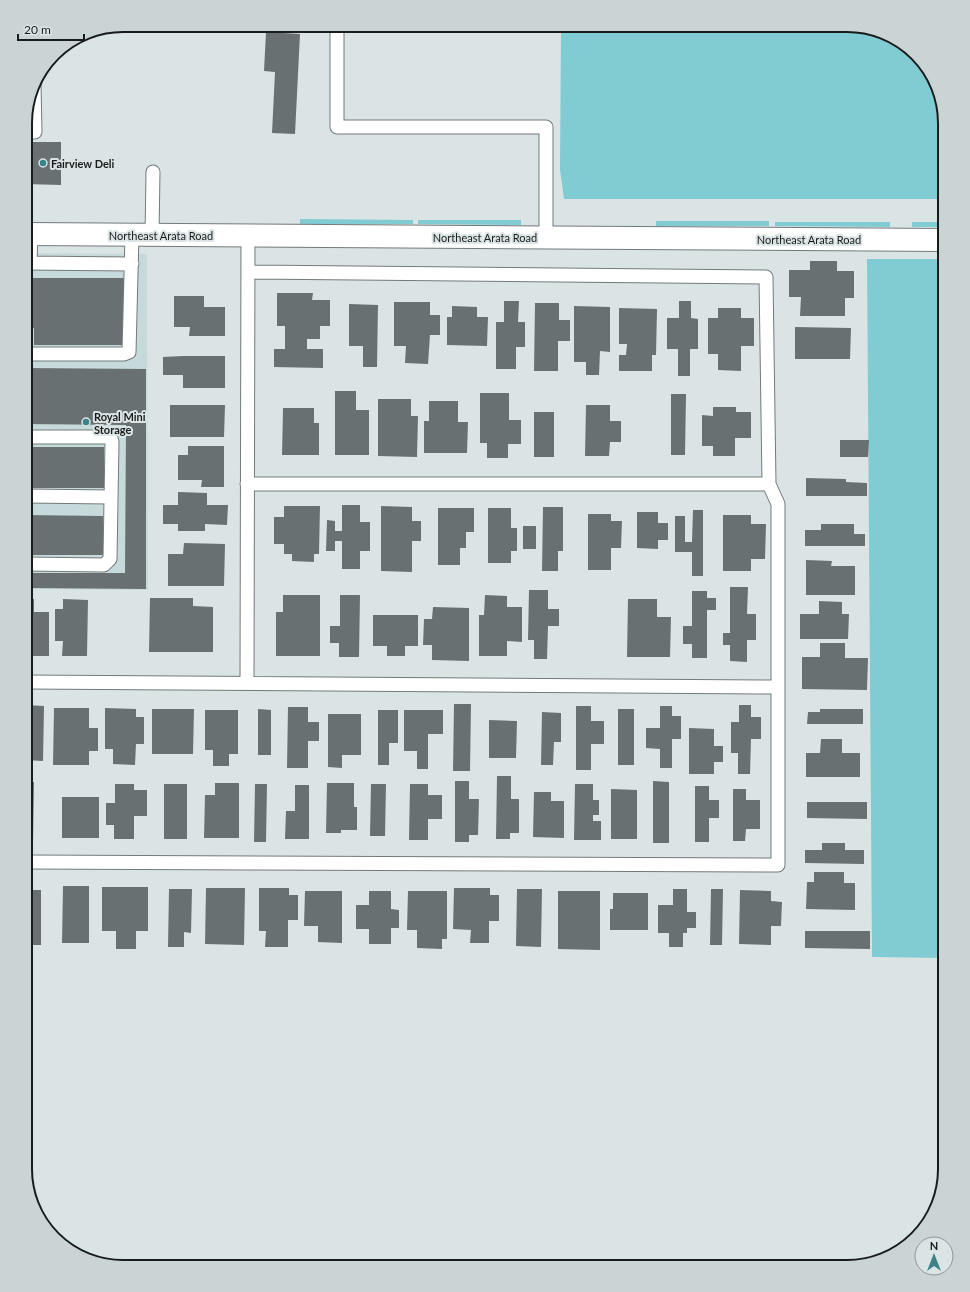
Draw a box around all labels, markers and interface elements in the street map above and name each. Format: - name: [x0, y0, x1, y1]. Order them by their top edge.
- scale bar: [18, 16, 84, 42]
- text: 20 m: [24, 22, 51, 37]
- place label: Fairview Deli: [51, 157, 115, 170]
- marker: Fairview Deli: [38, 158, 48, 168]
- street label: Northeast Arata Road: [109, 229, 213, 242]
- street label: Northeast Arata Road: [433, 231, 537, 244]
- street label: Northeast Arata Road: [757, 233, 861, 246]
- place label: Royal Mini Storage: [94, 410, 146, 436]
- marker: Royal Mini Storage: [81, 417, 91, 427]
- north arrow: [914, 1236, 954, 1276]
- text: N: [930, 1239, 938, 1252]

